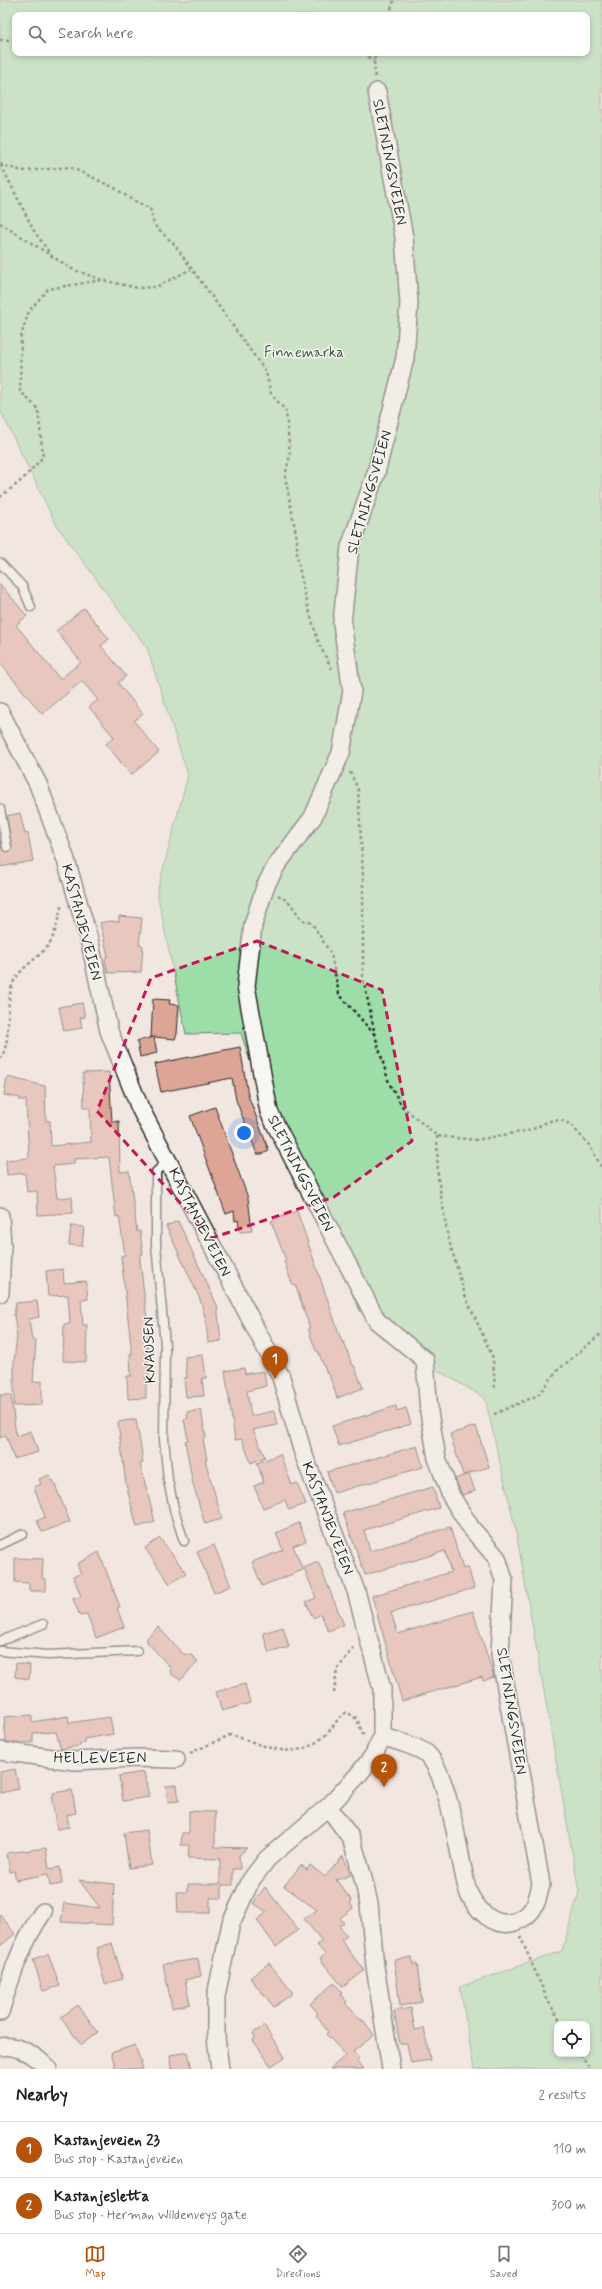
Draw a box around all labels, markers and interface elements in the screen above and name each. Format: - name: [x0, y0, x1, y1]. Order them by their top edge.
- search box: [12, 12, 590, 56]
- icon: search: [26, 23, 48, 45]
- text: Search here: [58, 24, 134, 44]
- street label: SLETNINGSVEIEN: [367, 97, 411, 227]
- park label: Finnemarka: [264, 343, 344, 363]
- street label: SLETNINGSVEIEN: [343, 428, 397, 557]
- street label: KASTANJEVEIEN: [56, 862, 106, 983]
- street label: SLETNINGSVEIEN: [262, 1112, 338, 1235]
- your location: [234, 1123, 254, 1143]
- street label: KASTANJEVEIEN: [163, 1165, 235, 1280]
- street label: KNAUSEN: [139, 1316, 161, 1384]
- pin: 1: [262, 1346, 288, 1379]
- street label: KASTANJEVEIEN: [296, 1459, 358, 1578]
- street label: SLETNINGSVEIEN: [491, 1646, 531, 1776]
- street label: HELLEVEIEN: [54, 1749, 146, 1769]
- pin: 2: [371, 1754, 397, 1787]
- map controls: [554, 2021, 590, 2057]
- button: locate: [554, 2021, 590, 2057]
- text: Nearby: [16, 2084, 68, 2106]
- text: 2 results: [539, 2087, 586, 2104]
- text: Kastanjeveien 23: [54, 2131, 160, 2151]
- text: 1: [26, 2141, 32, 2158]
- text: 110 m: [553, 2141, 586, 2158]
- text: Bus stop · Kastanjeveien: [54, 2151, 183, 2168]
- text: Kastanjesletta: [54, 2187, 149, 2207]
- text: 2: [26, 2197, 32, 2214]
- text: 300 m: [551, 2197, 586, 2214]
- text: Bus stop · Herman Wildenveys gate: [54, 2207, 247, 2224]
- tab: Map: [84, 2243, 106, 2281]
- tab: Directions: [275, 2243, 321, 2281]
- tab: Saved: [490, 2243, 517, 2281]

